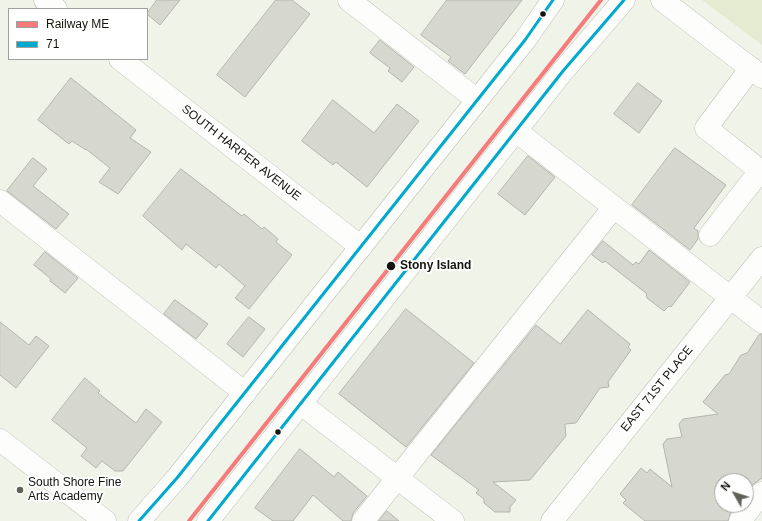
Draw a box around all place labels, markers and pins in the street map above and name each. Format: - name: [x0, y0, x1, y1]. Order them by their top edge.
- unlabelled marker: [538, 9, 548, 19]
- place label: Stony Island: [400, 259, 471, 273]
- marker: Stony Island: [385, 260, 397, 272]
- unlabelled marker: [273, 427, 283, 437]
- place label: South Shore Fine Arts Academy: [28, 476, 121, 504]
- marker: South Shore Fine Arts Academy: [15, 485, 25, 495]

